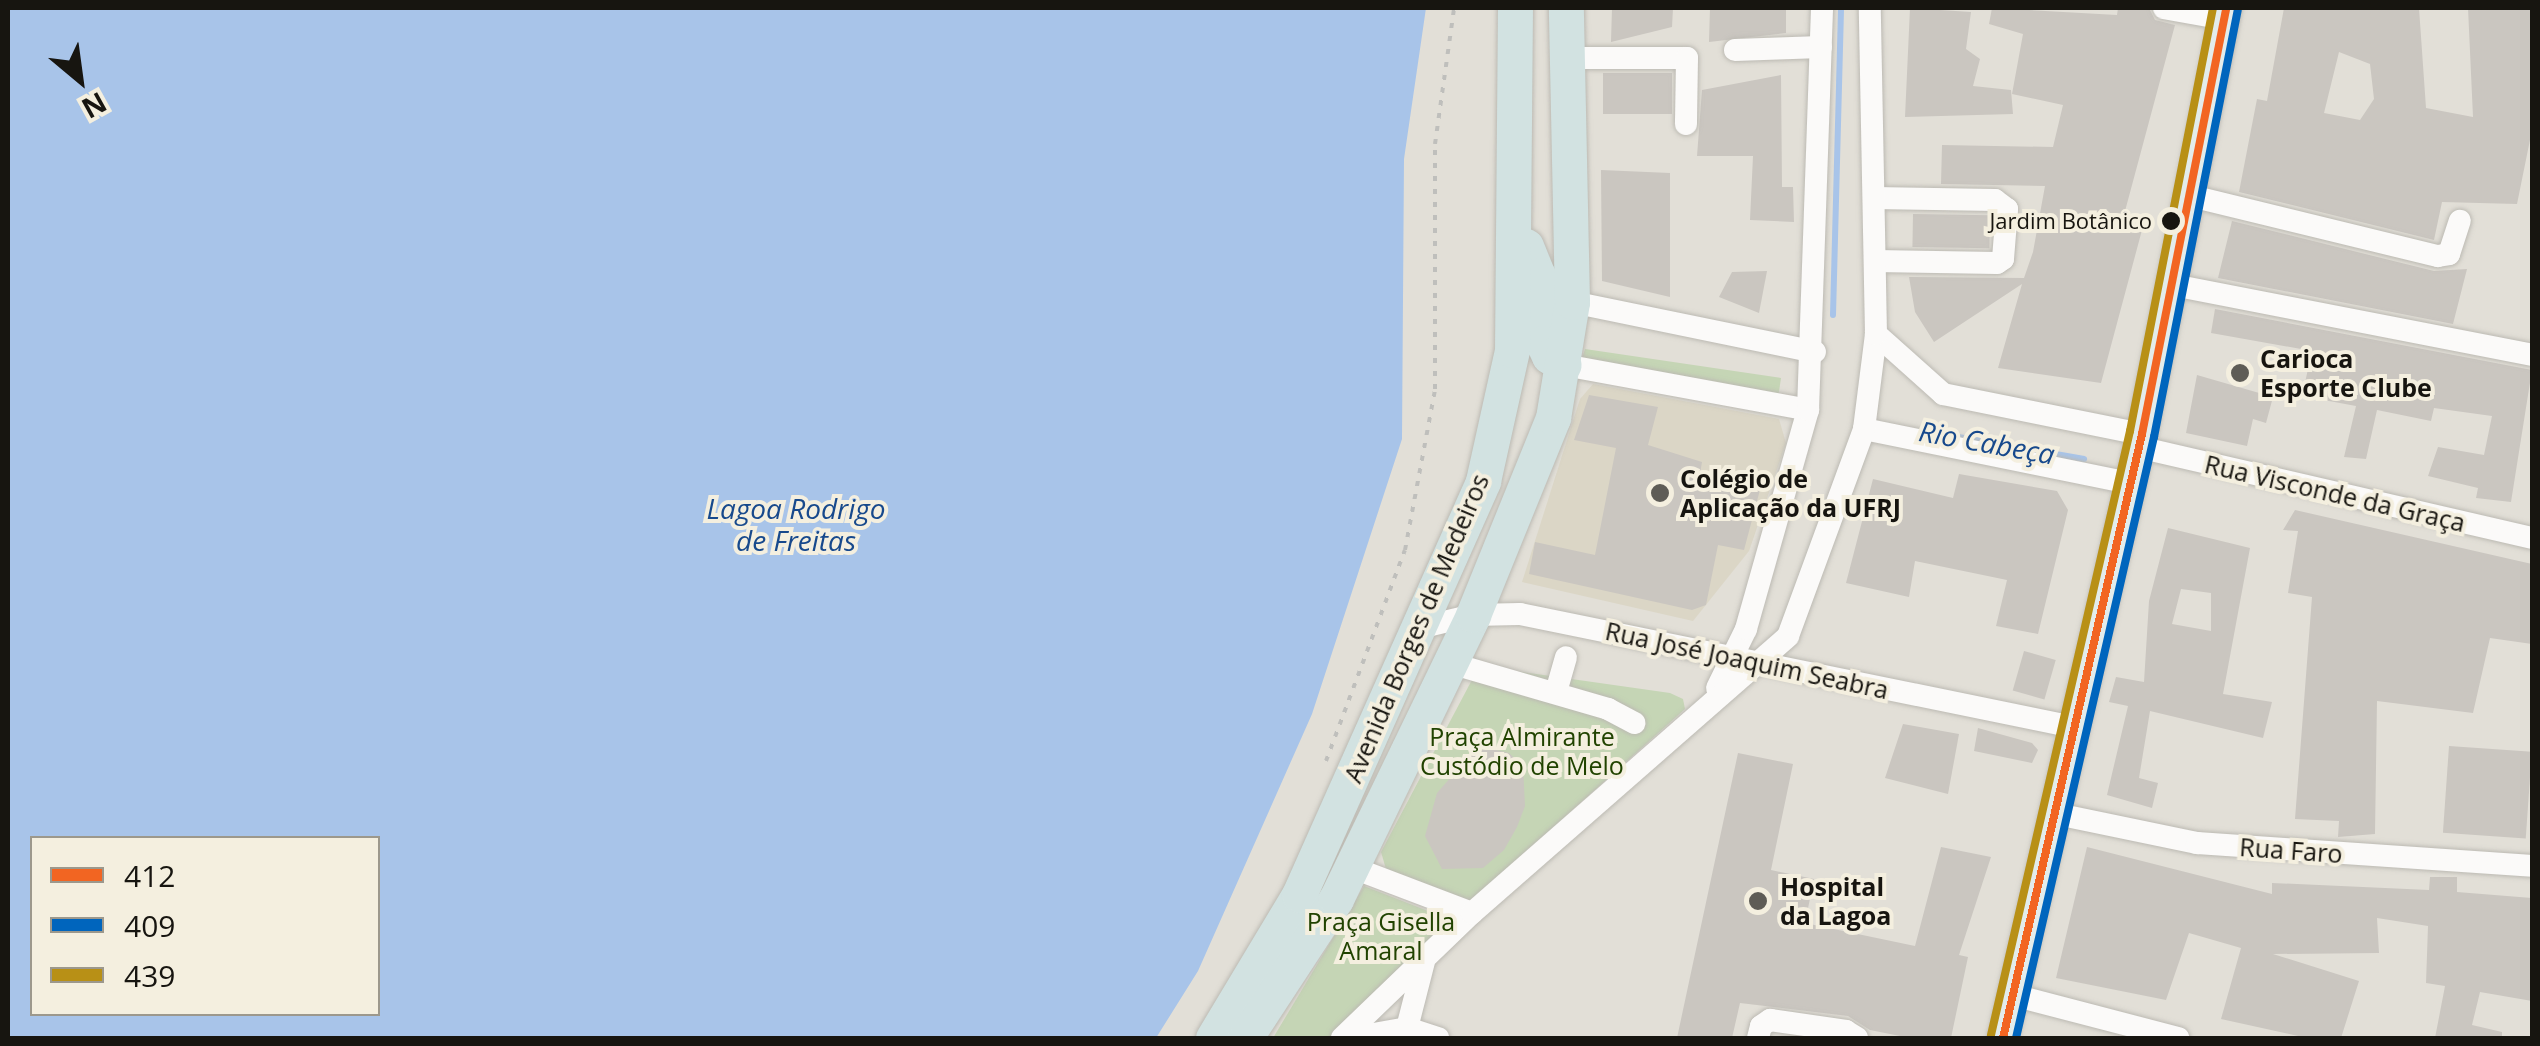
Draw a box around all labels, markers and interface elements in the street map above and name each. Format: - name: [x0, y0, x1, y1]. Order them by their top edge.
- north arrow: [30, 30, 130, 130]
- text: N: [75, 84, 114, 128]
- place label: Jardim Botânico: [1989, 208, 2152, 234]
- marker: Jardim Botânico: [2161, 211, 2181, 231]
- place label: Carioca Esporte Clube: [2260, 344, 2432, 403]
- marker: Carioca Esporte Clube: [2229, 362, 2251, 384]
- water label: Rio Cabeça: [1917, 414, 2057, 470]
- street label: Rua Visconde da Graça: [2202, 448, 2468, 538]
- place label: Colégio de Aplicação da UFRJ: [1680, 464, 1901, 523]
- street label: Avenida Borges de Medeiros: [1337, 469, 1495, 787]
- marker: Colégio de Aplicação da UFRJ: [1649, 482, 1671, 504]
- water label: Lagoa Rodrigo de Freitas: [706, 491, 886, 557]
- street label: Rua José Joaquim Seabra: [1603, 615, 1891, 705]
- park label: Praça Almirante Custódio de Melo: [1420, 722, 1624, 781]
- street label: Rua Faro: [2238, 831, 2344, 869]
- legend: [30, 836, 380, 1016]
- text: 412: [124, 855, 175, 896]
- place label: Hospital da Lagoa: [1780, 872, 1891, 931]
- marker: Hospital da Lagoa: [1745, 888, 1771, 914]
- text: 409: [124, 905, 175, 946]
- park label: Praça Gisella Amaral: [1307, 907, 1455, 966]
- text: 439: [124, 955, 175, 996]

